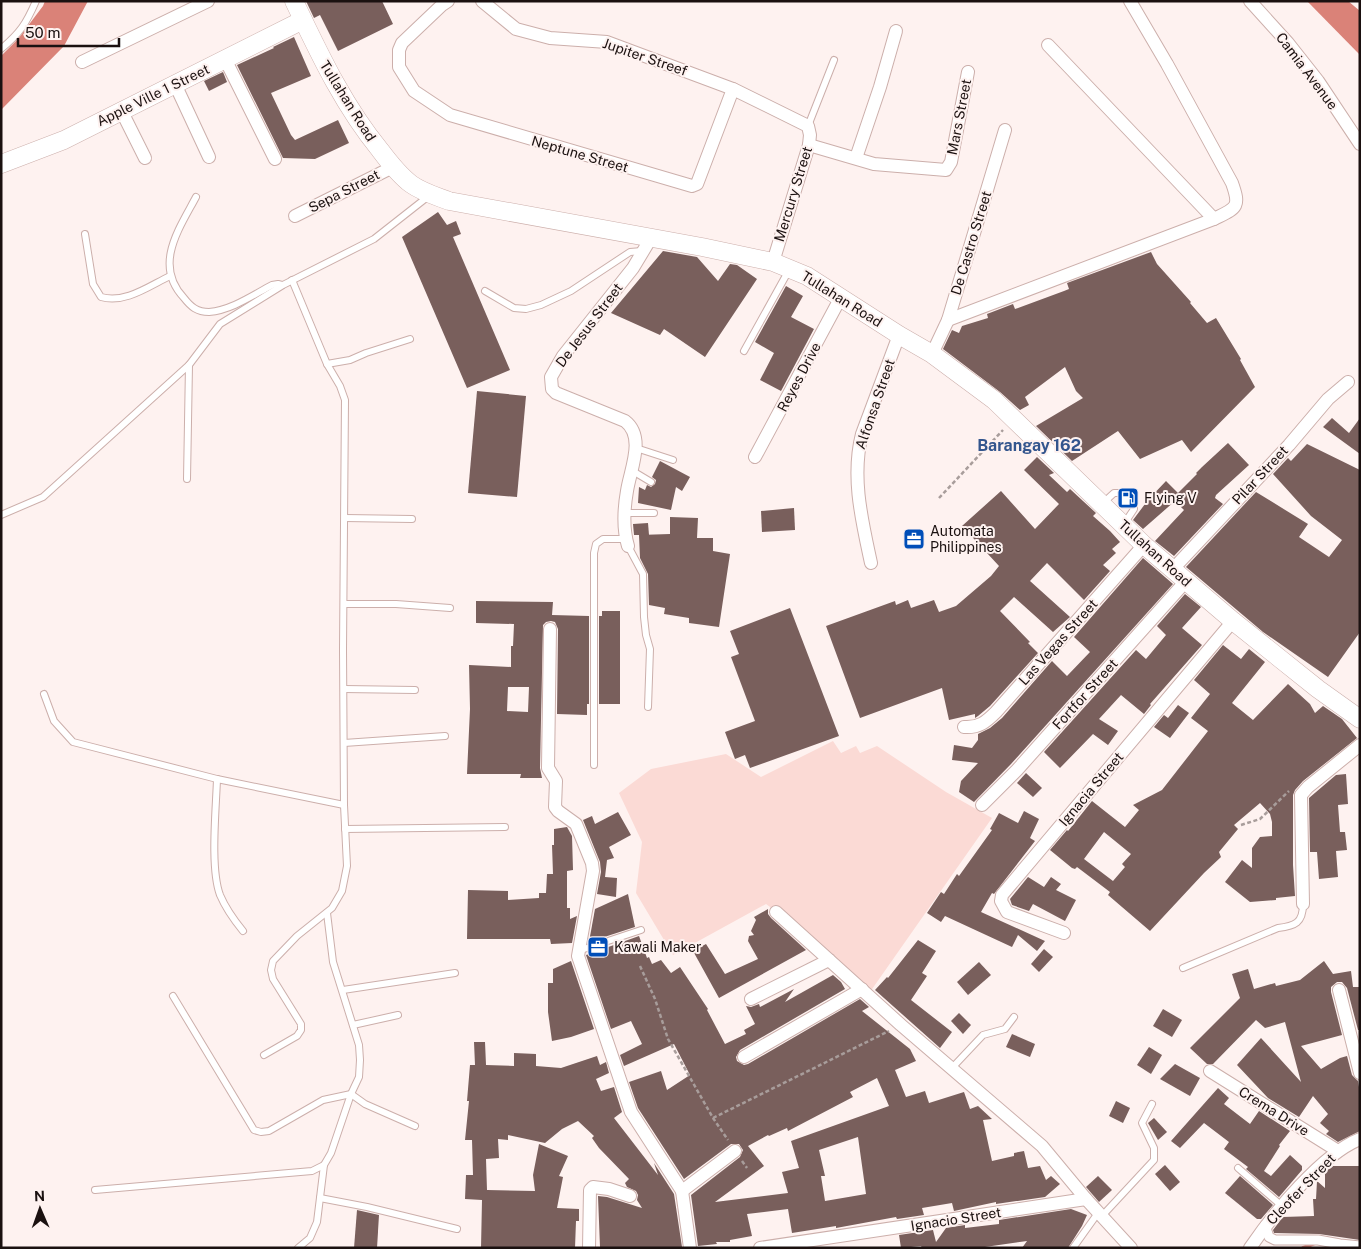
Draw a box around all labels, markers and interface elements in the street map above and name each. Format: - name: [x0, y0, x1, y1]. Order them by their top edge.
- scale bar: [18, 15, 119, 47]
- text: 50 m: [25, 24, 60, 41]
- street label: Camia Avenue: [1273, 29, 1341, 113]
- street label: Jupiter Streef: [601, 35, 690, 79]
- street label: Tullahan Road: [317, 58, 379, 144]
- street label: Apple Ville 1 Street: [94, 61, 212, 129]
- street label: Mars Street: [944, 78, 974, 156]
- street label: Neptune Street: [530, 132, 630, 176]
- street label: Mercury Street: [771, 144, 815, 244]
- street label: Sepa Street: [306, 166, 382, 216]
- street label: De Castro Street: [948, 189, 994, 297]
- street label: Tullahan Road: [799, 268, 885, 330]
- street label: De Jesus Street: [552, 280, 626, 370]
- street label: Reyes Drive: [774, 340, 824, 414]
- street label: Alfonsa Street: [852, 357, 898, 451]
- district label: Barangay 162: [977, 436, 1081, 455]
- street label: Pilar Street: [1229, 442, 1291, 508]
- fuel station icon: Flying V: [1116, 486, 1140, 510]
- place label: Flying V: [1144, 490, 1197, 506]
- street label: Tullahan Road: [1115, 516, 1195, 590]
- place label: Automata Philippines: [930, 523, 1002, 555]
- office icon: Automata Philippines: [902, 527, 926, 551]
- street label: Las Vegas Street: [1015, 596, 1101, 688]
- street label: Fortfor Street: [1049, 655, 1121, 733]
- street label: Ignacia Street: [1055, 749, 1127, 829]
- office icon: Kawali Maker: [586, 935, 610, 959]
- place label: Kawali Maker: [614, 939, 702, 955]
- street label: Crema Drive: [1236, 1083, 1312, 1139]
- street label: Cleofer Street: [1263, 1150, 1339, 1228]
- north arrow: [15, 1184, 65, 1234]
- text: N: [34, 1188, 45, 1204]
- street label: Ignacio Street: [910, 1204, 1002, 1234]

